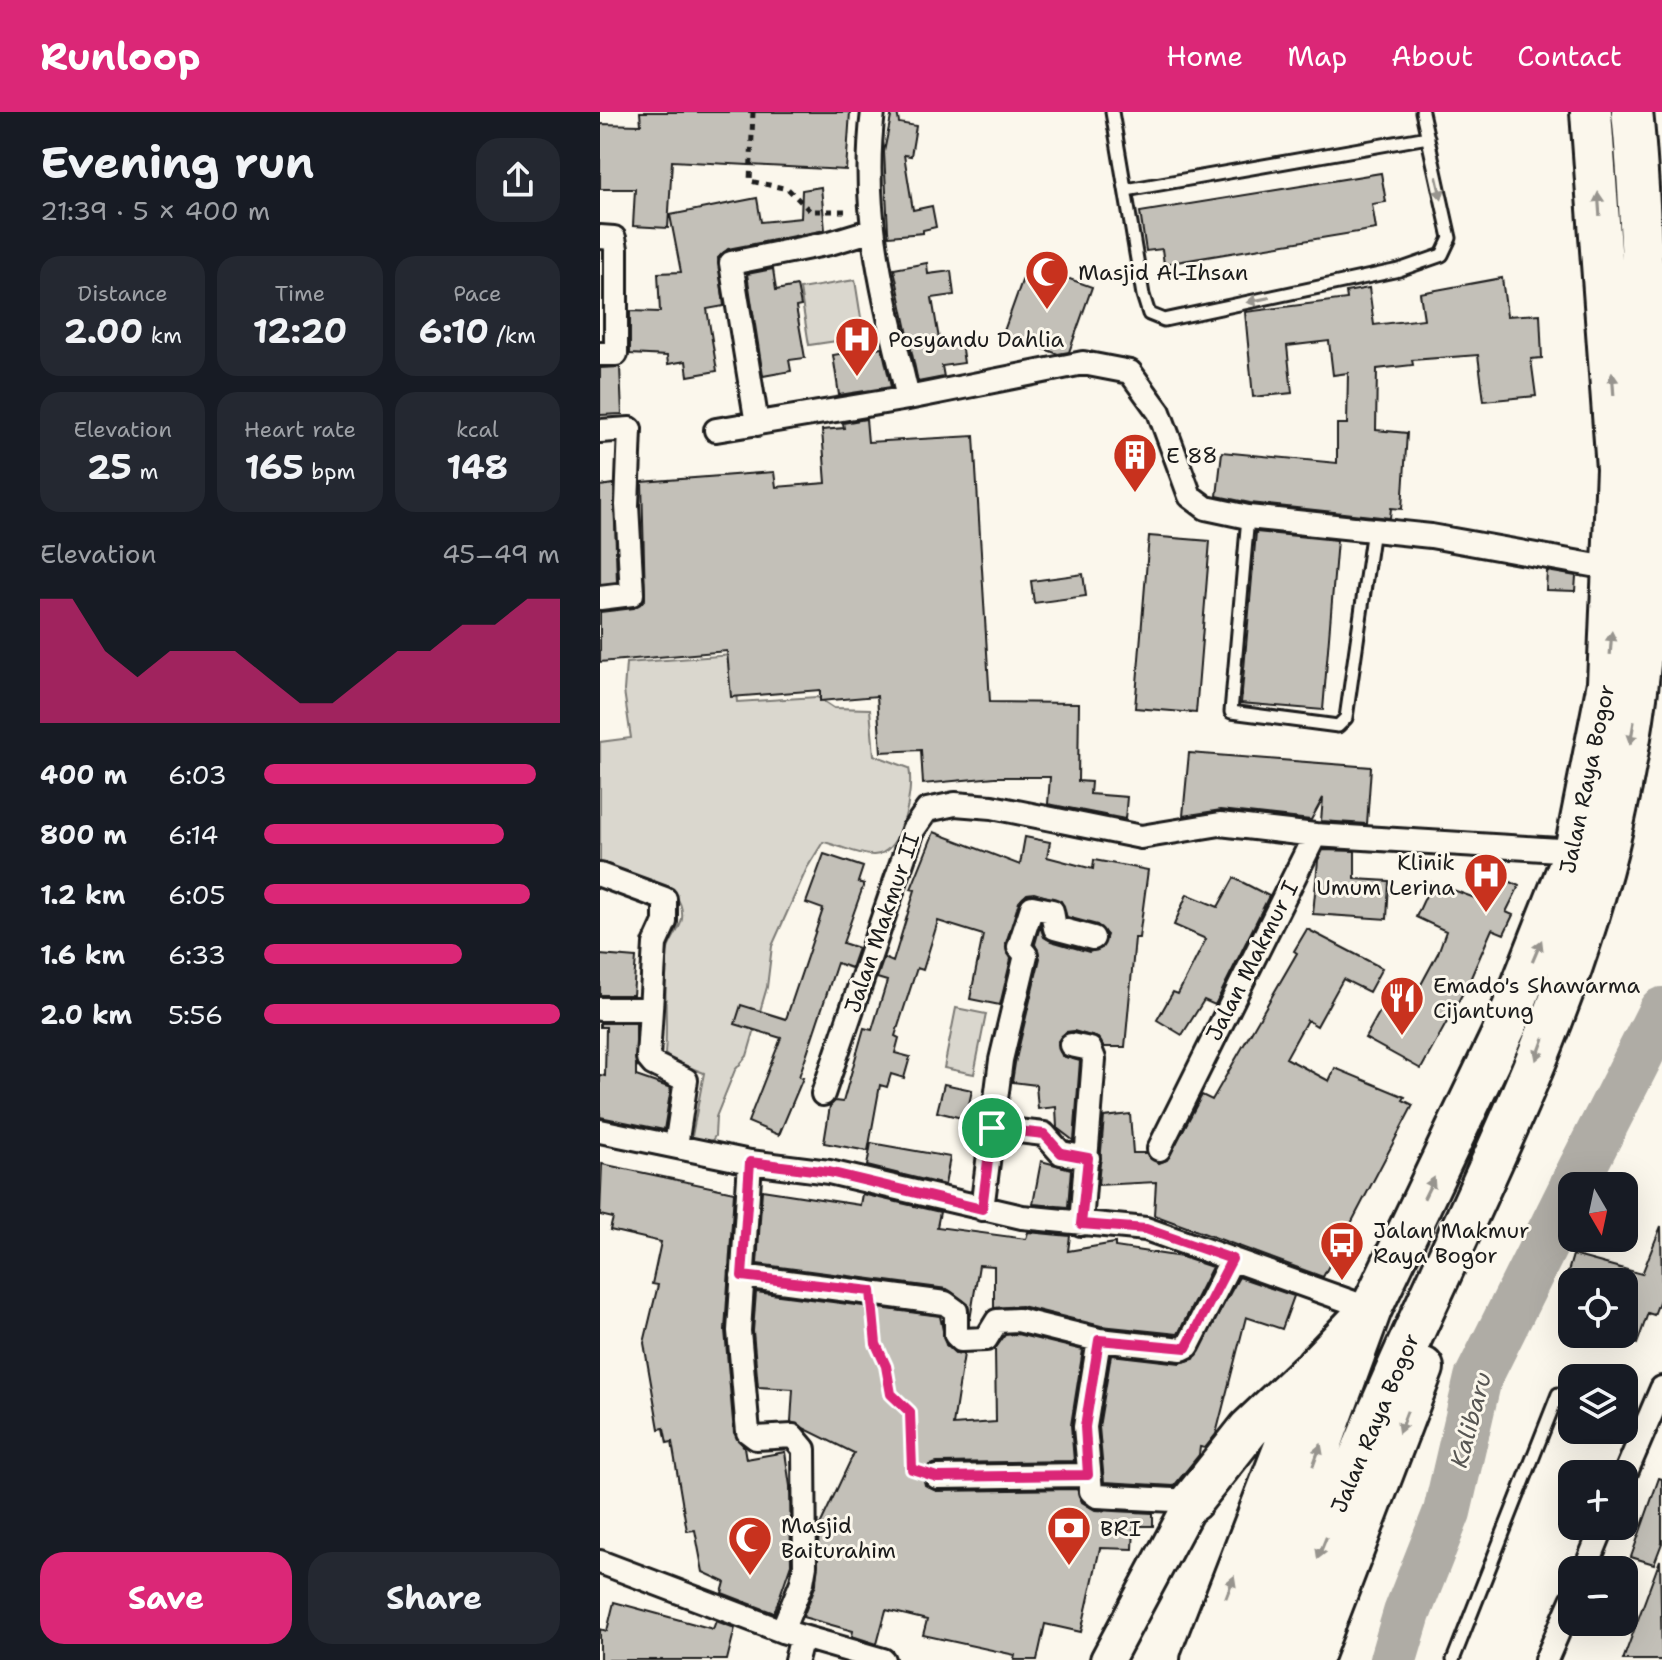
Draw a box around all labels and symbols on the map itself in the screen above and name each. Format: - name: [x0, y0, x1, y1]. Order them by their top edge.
- one-way arrow: [1433, 176, 1446, 201]
- one-way arrow: [1592, 191, 1605, 216]
- mosque icon: Masjid Al-Ihsan: [1023, 248, 1071, 311]
- place label: Masjid Al-Ihsan: [1078, 258, 1248, 287]
- one-way arrow: [1245, 294, 1270, 307]
- hospital icon: Posyandu Dahlia: [833, 315, 881, 378]
- place label: Posyandu Dahlia: [888, 325, 1065, 354]
- one-way arrow: [1606, 371, 1619, 396]
- building icon: E 88: [1111, 431, 1159, 494]
- place label: E 88: [1166, 441, 1218, 470]
- one-way arrow: [1605, 630, 1618, 655]
- street label: Jalan Raya Bogor: [1553, 682, 1621, 876]
- one-way arrow: [1625, 720, 1637, 745]
- street label: Jalan Makmur II: [838, 829, 926, 1017]
- place label: Klinik Umum Lerina: [1316, 848, 1455, 902]
- hospital icon: Klinik Umum Lerina: [1462, 851, 1510, 914]
- street label: Jalan Makmur I: [1199, 876, 1305, 1046]
- one-way arrow: [1531, 939, 1544, 963]
- place label: Emado's Shawarma Cijantung: [1433, 971, 1641, 1025]
- restaurant icon: Emado's Shawarma Cijantung: [1378, 974, 1426, 1037]
- one-way arrow: [1533, 1038, 1546, 1062]
- pin: [958, 1094, 1026, 1162]
- north arrow: [1558, 1172, 1638, 1252]
- one-way arrow: [1423, 1176, 1436, 1199]
- place label: Jalan Makmur Raya Bogor: [1373, 1216, 1529, 1270]
- bus stop icon: Jalan Makmur Raya Bogor: [1318, 1219, 1366, 1282]
- street label: Jalan Raya Bogor: [1324, 1329, 1426, 1517]
- water label: Kalibaru: [1443, 1369, 1499, 1471]
- one-way arrow: [1396, 1410, 1409, 1434]
- one-way arrow: [1311, 1443, 1324, 1467]
- bank icon: BRI: [1045, 1504, 1093, 1567]
- place label: Masjid Baiturahim: [781, 1511, 896, 1565]
- mosque icon: Masjid Baiturahim: [726, 1514, 774, 1577]
- place label: BRI: [1100, 1514, 1141, 1543]
- one-way arrow: [1315, 1536, 1328, 1560]
- one-way arrow: [1224, 1575, 1237, 1599]

